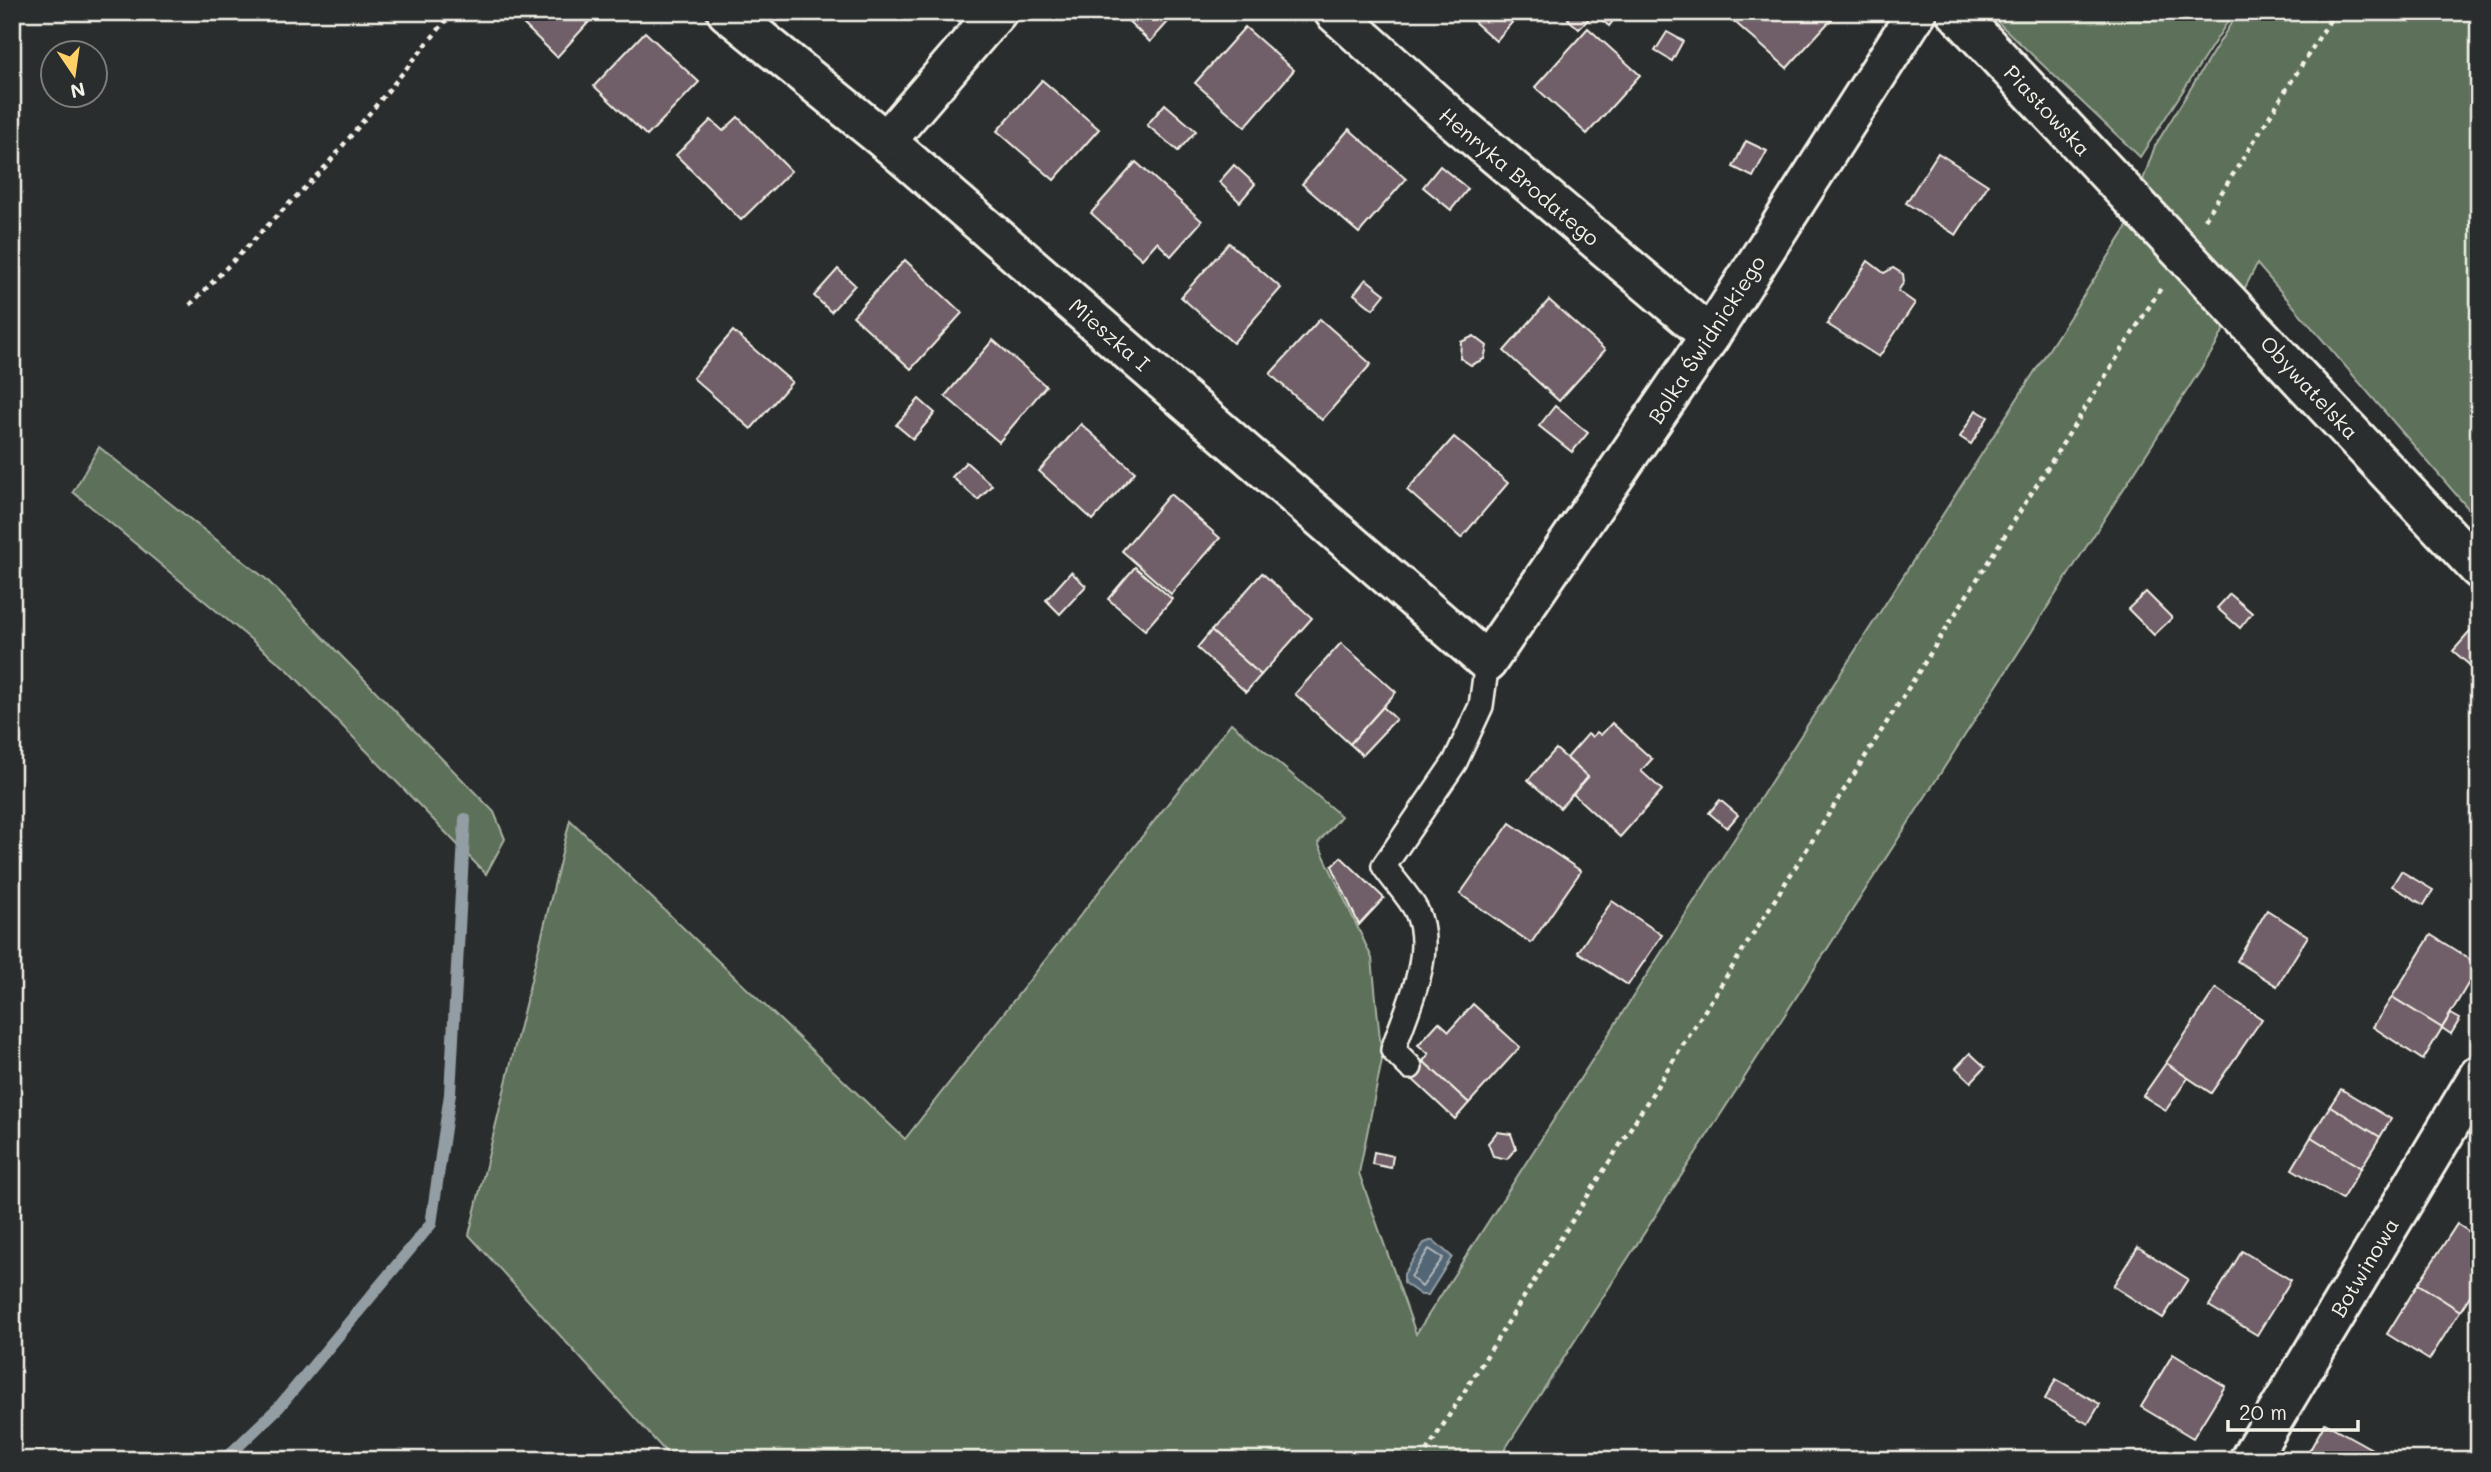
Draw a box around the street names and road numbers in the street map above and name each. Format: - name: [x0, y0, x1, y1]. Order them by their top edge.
- street label: Piastowska: [1999, 59, 2097, 161]
- street label: Henryka Brodatego: [1434, 101, 1606, 251]
- street label: Bolka Świdnickiego: [1642, 250, 1770, 428]
- street label: Mieszka I: [1064, 292, 1156, 376]
- street label: Obywatelska: [2255, 329, 2365, 445]
- street label: Botwinowa: [2324, 1213, 2404, 1321]

